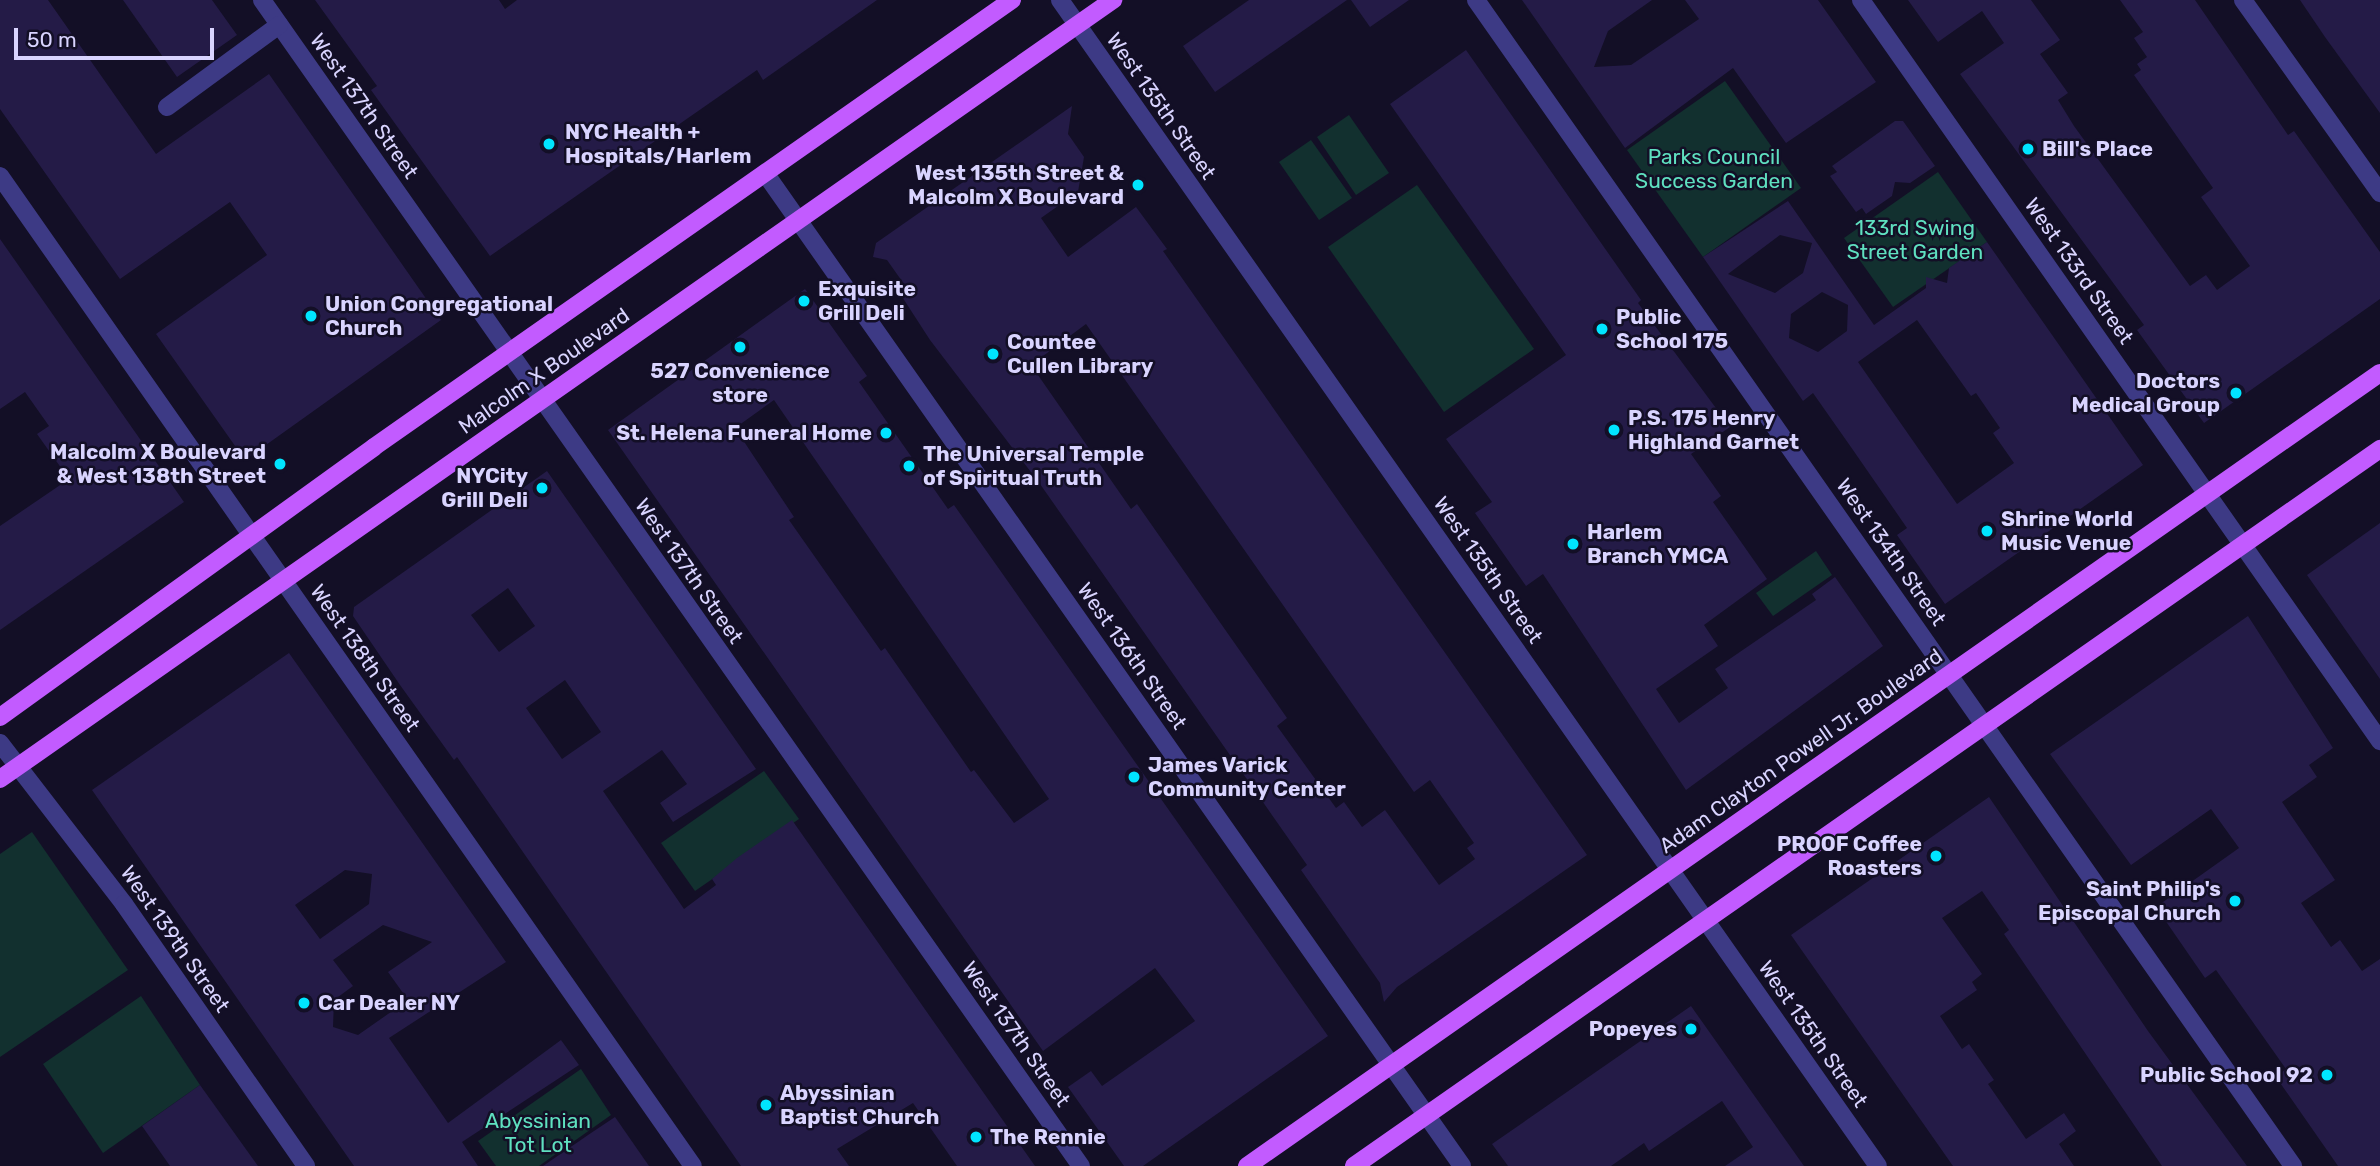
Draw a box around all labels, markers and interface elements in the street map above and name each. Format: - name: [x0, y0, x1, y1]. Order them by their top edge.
- scale bar: [18, 14, 217, 58]
- text: 50 m: [27, 27, 77, 52]
- street label: West 135th Street: [1101, 28, 1221, 184]
- street label: West 137th Street: [305, 29, 423, 183]
- place label: NYC Health + Hospitals/Harlem: [565, 119, 751, 169]
- marker: NYC Health + Hospitals/Harlem: [539, 134, 559, 154]
- place label: Bill's Place: [2042, 136, 2153, 162]
- marker: Bill's Place: [2020, 141, 2036, 157]
- park label: Parks Council Success Garden: [1635, 144, 1793, 194]
- place label: West 135th Street & Malcolm X Boulevard: [908, 160, 1124, 210]
- marker: West 135th Street & Malcolm X Boulevard: [1130, 177, 1146, 193]
- street label: West 133rd Street: [2019, 193, 2139, 349]
- park label: 133rd Swing Street Garden: [1847, 215, 1983, 265]
- place label: Exquisite Grill Deli: [818, 276, 916, 326]
- place label: Union Congregational Church: [325, 291, 553, 341]
- marker: Exquisite Grill Deli: [796, 293, 812, 309]
- street label: Malcolm X Boulevard: [454, 303, 634, 439]
- place label: Public School 175: [1616, 304, 1728, 354]
- marker: Union Congregational Church: [303, 308, 319, 324]
- marker: Public School 175: [1594, 321, 1610, 337]
- place label: Countee Cullen Library: [1007, 329, 1153, 379]
- marker: 527 Convenience store: [732, 339, 748, 355]
- marker: Countee Cullen Library: [985, 346, 1001, 362]
- place label: 527 Convenience store: [650, 358, 830, 408]
- place label: Doctors Medical Group: [2072, 368, 2220, 418]
- marker: Doctors Medical Group: [2226, 383, 2246, 403]
- place label: P.S. 175 Henry Highland Garnet: [1628, 405, 1799, 455]
- place label: St. Helena Funeral Home: [616, 420, 872, 446]
- marker: P.S. 175 Henry Highland Garnet: [1606, 422, 1622, 438]
- marker: St. Helena Funeral Home: [878, 425, 894, 441]
- place label: Malcolm X Boulevard & West 138th Street: [50, 439, 266, 489]
- place label: The Universal Temple of Spiritual Truth: [923, 441, 1145, 491]
- marker: Malcolm X Boulevard & West 138th Street: [272, 456, 288, 472]
- marker: The Universal Temple of Spiritual Truth: [901, 458, 917, 474]
- place label: NYCity Grill Deli: [441, 463, 528, 513]
- street label: West 134th Street: [1831, 474, 1951, 630]
- marker: NYCity Grill Deli: [534, 480, 550, 496]
- street label: West 135th Street: [1428, 492, 1548, 648]
- street label: West 137th Street: [630, 494, 748, 648]
- place label: Shrine World Music Venue: [2001, 506, 2133, 556]
- place label: Harlem Branch YMCA: [1587, 519, 1729, 569]
- marker: Shrine World Music Venue: [1979, 523, 1995, 539]
- marker: Harlem Branch YMCA: [1565, 536, 1581, 552]
- street label: West 136th Street: [1072, 578, 1192, 734]
- street label: West 138th Street: [305, 580, 425, 736]
- street label: Adam Clayton Powell Jr. Boulevard: [1655, 643, 1947, 859]
- place label: James Varick Community Center: [1148, 752, 1346, 802]
- marker: James Varick Community Center: [1126, 769, 1142, 785]
- place label: PROOF Coffee Roasters: [1777, 831, 1922, 881]
- marker: PROOF Coffee Roasters: [1928, 848, 1944, 864]
- street label: West 139th Street: [115, 861, 235, 1017]
- place label: Saint Philip's Episcopal Church: [2038, 876, 2221, 926]
- marker: Saint Philip's Episcopal Church: [2227, 893, 2243, 909]
- street label: West 135th Street: [1753, 956, 1873, 1112]
- street label: West 137th Street: [957, 957, 1075, 1111]
- place label: Car Dealer NY: [318, 990, 461, 1016]
- marker: Car Dealer NY: [296, 995, 312, 1011]
- place label: Popeyes: [1589, 1016, 1677, 1042]
- marker: Popeyes: [1683, 1021, 1699, 1037]
- place label: Public School 92: [2140, 1062, 2313, 1088]
- marker: Public School 92: [2319, 1067, 2335, 1083]
- place label: Abyssinian Baptist Church: [780, 1080, 939, 1130]
- marker: Abyssinian Baptist Church: [758, 1097, 774, 1113]
- park label: Abyssinian Tot Lot: [485, 1108, 591, 1158]
- place label: The Rennie: [990, 1124, 1106, 1150]
- marker: The Rennie: [968, 1129, 984, 1145]

